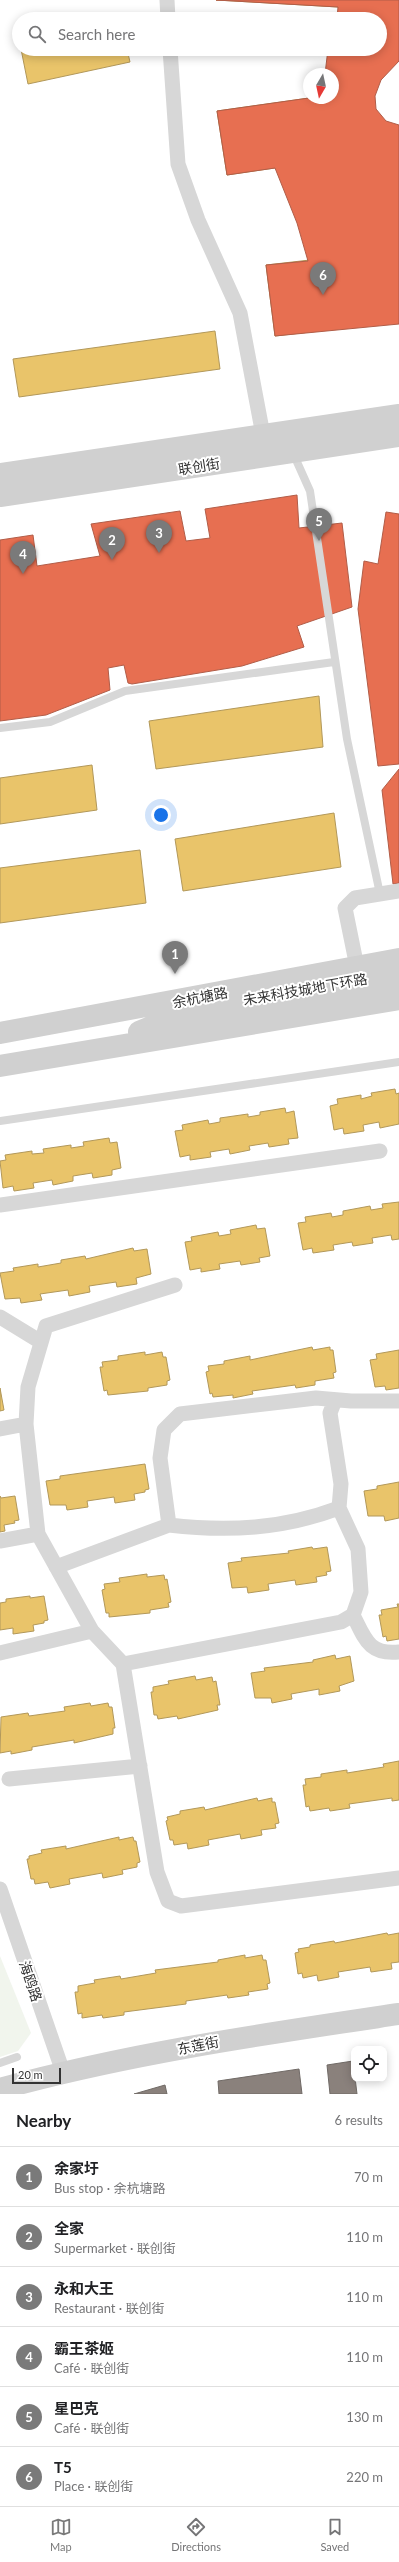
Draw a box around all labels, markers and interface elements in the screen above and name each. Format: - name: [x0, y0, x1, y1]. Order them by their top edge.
- search box: [12, 12, 387, 56]
- icon: search: [26, 23, 48, 45]
- text: Search here: [58, 25, 135, 43]
- north arrow: [303, 68, 339, 104]
- pin: 6: [310, 262, 336, 295]
- street label: 联创街: [177, 454, 221, 478]
- pin: 5: [306, 508, 332, 541]
- pin: 3: [146, 520, 172, 553]
- pin: 2: [99, 527, 125, 560]
- pin: 4: [10, 541, 36, 574]
- your location: [151, 805, 171, 825]
- pin: 1: [162, 941, 188, 974]
- street label: 未来科技城地下环路: [241, 970, 369, 1008]
- street label: 余杭塘路: [171, 983, 229, 1011]
- street label: 海鸥路: [16, 1958, 46, 2004]
- street label: 东莲街: [176, 2033, 220, 2057]
- map controls: [351, 2046, 387, 2082]
- button: locate: [351, 2046, 387, 2082]
- scale bar: [12, 2066, 61, 2085]
- text: 20 m: [18, 2068, 43, 2081]
- text: Nearby: [16, 2110, 71, 2131]
- text: 6 results: [335, 2112, 383, 2128]
- text: 余家圩: [54, 2159, 99, 2177]
- text: 1: [25, 2169, 33, 2185]
- text: 70 m: [354, 2169, 383, 2185]
- text: Bus stop · 余杭塘路: [54, 2180, 165, 2196]
- text: 全家: [54, 2219, 84, 2237]
- text: 2: [25, 2229, 33, 2245]
- text: 110 m: [346, 2229, 383, 2245]
- text: Supermarket · 联创街: [54, 2240, 176, 2256]
- text: 永和大王: [54, 2279, 114, 2297]
- text: 3: [25, 2289, 33, 2305]
- text: 110 m: [346, 2289, 383, 2305]
- text: Restaurant · 联创街: [54, 2300, 165, 2316]
- text: 霸王茶姬: [54, 2339, 114, 2357]
- text: 4: [25, 2349, 33, 2365]
- text: 110 m: [346, 2349, 383, 2365]
- text: Café · 联创街: [54, 2360, 129, 2376]
- text: 星巴克: [54, 2399, 99, 2417]
- text: 5: [25, 2409, 33, 2425]
- text: 130 m: [346, 2409, 383, 2425]
- text: Café · 联创街: [54, 2420, 129, 2436]
- text: T5: [54, 2458, 72, 2476]
- text: 6: [25, 2469, 33, 2485]
- text: 220 m: [346, 2469, 383, 2485]
- text: Place · 联创街: [54, 2478, 133, 2494]
- tab: Map: [50, 2516, 72, 2553]
- tab: Directions: [171, 2516, 221, 2553]
- tab: Saved: [320, 2516, 349, 2553]

